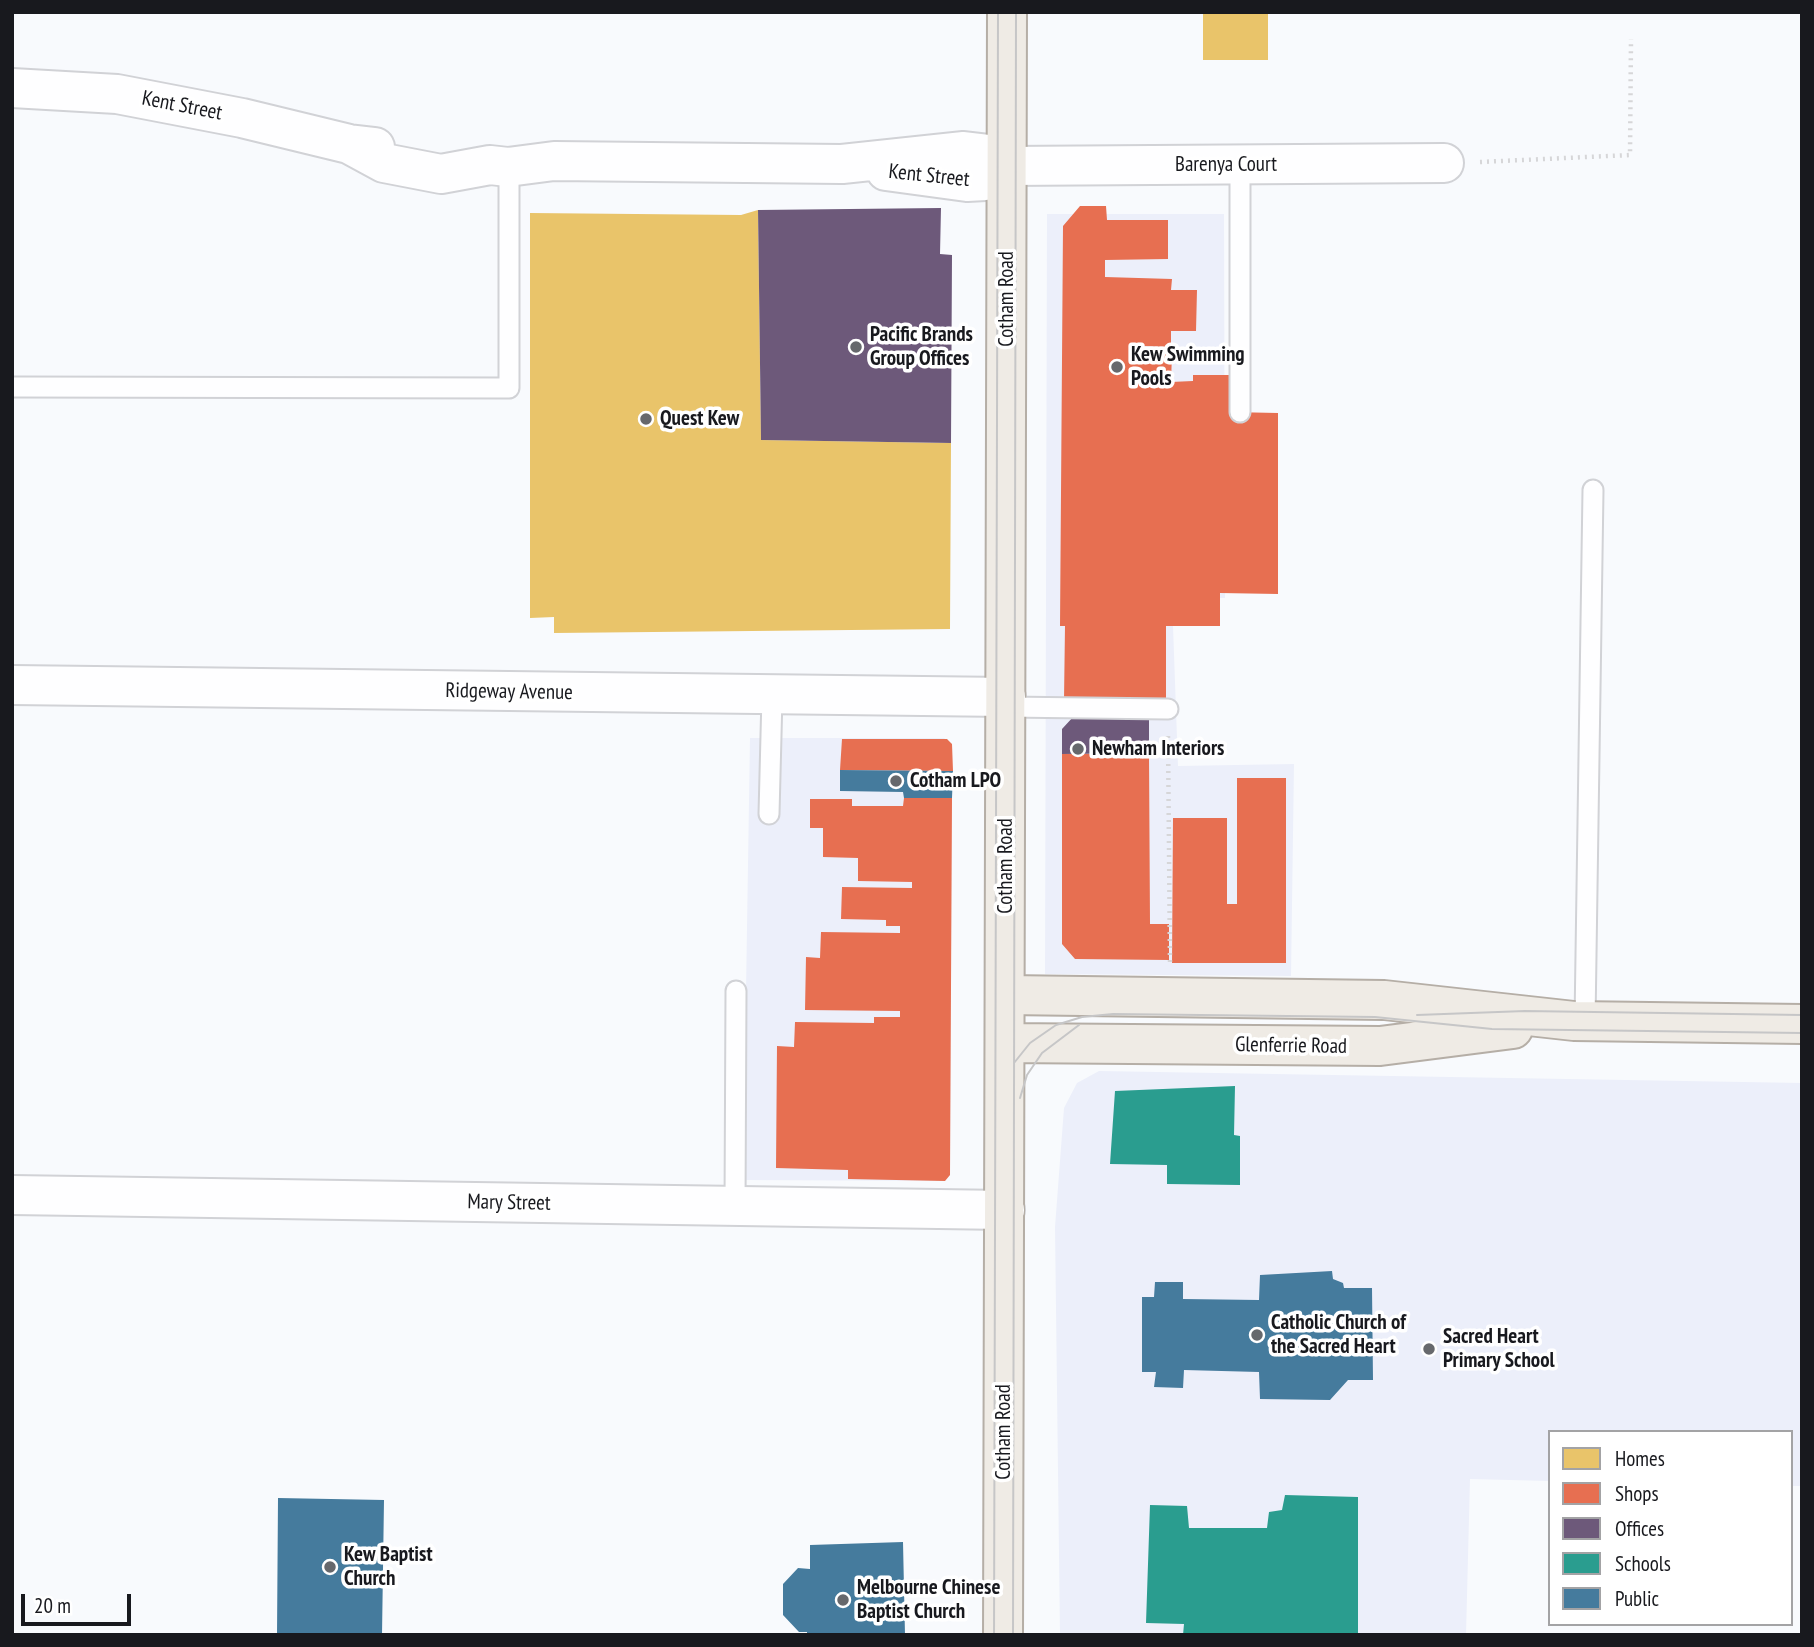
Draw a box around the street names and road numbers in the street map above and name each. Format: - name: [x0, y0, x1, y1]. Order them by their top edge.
- street label: Kent Street: [140, 86, 224, 126]
- street label: Barenya Court: [1175, 152, 1277, 178]
- street label: Kent Street: [887, 159, 971, 193]
- street label: Cotham Road: [994, 251, 1020, 347]
- street label: Ridgeway Avenue: [445, 678, 573, 706]
- street label: Cotham Road: [993, 818, 1019, 914]
- street label: Glenferrie Road: [1235, 1032, 1347, 1060]
- street label: Mary Street: [467, 1190, 551, 1216]
- street label: Cotham Road: [991, 1384, 1017, 1480]

